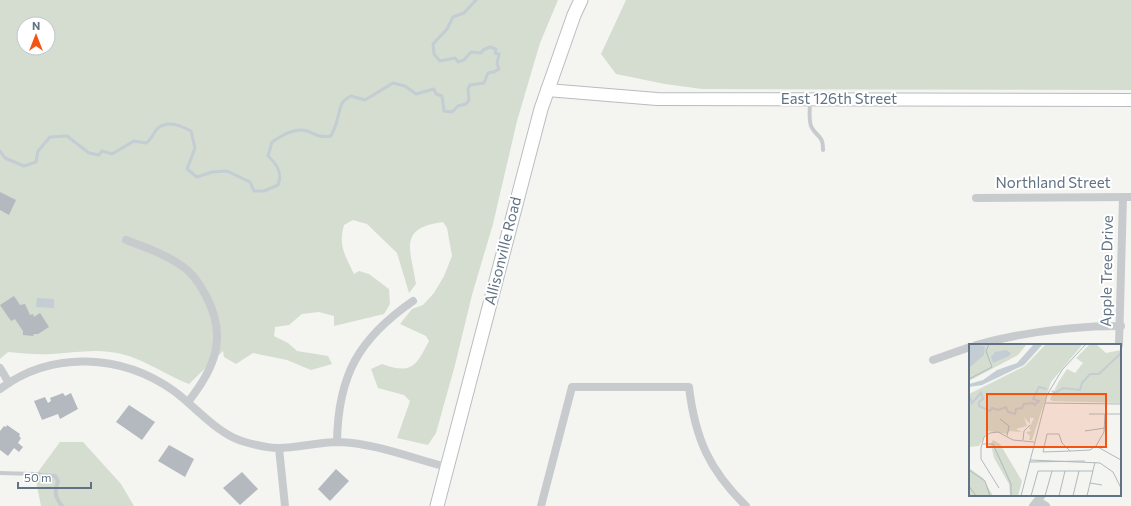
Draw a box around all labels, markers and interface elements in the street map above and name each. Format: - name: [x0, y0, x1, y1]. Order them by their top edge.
- north arrow: [16, 16, 56, 56]
- text: N: [32, 19, 40, 32]
- street label: East 126th Street: [781, 89, 897, 107]
- street label: Northland Street: [995, 173, 1111, 191]
- street label: Allisonville Road: [480, 195, 524, 307]
- street label: Apple Tree Drive: [1096, 215, 1116, 327]
- inset map: [969, 344, 1121, 496]
- scale bar: [18, 464, 91, 490]
- text: 50 m: [24, 470, 52, 484]

